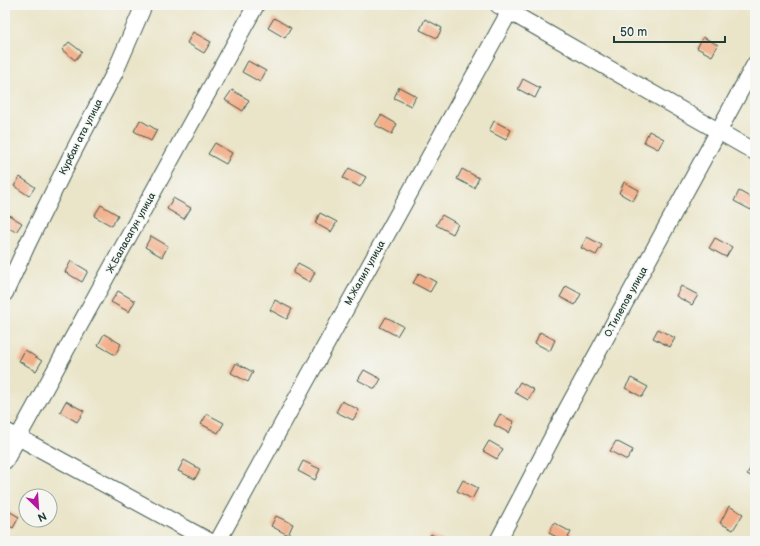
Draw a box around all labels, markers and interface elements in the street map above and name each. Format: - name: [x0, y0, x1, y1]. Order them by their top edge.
- scale bar: [614, 18, 725, 44]
- text: 50 m: [620, 25, 647, 40]
- street label: Курбан ата улица: [57, 97, 105, 177]
- street label: Ж.Баласагун улица: [104, 190, 158, 275]
- street label: М.Жалил улица: [342, 238, 388, 308]
- street label: О.Тилепов улица: [602, 265, 650, 339]
- north arrow: [18, 488, 58, 528]
- text: N: [36, 509, 49, 524]

